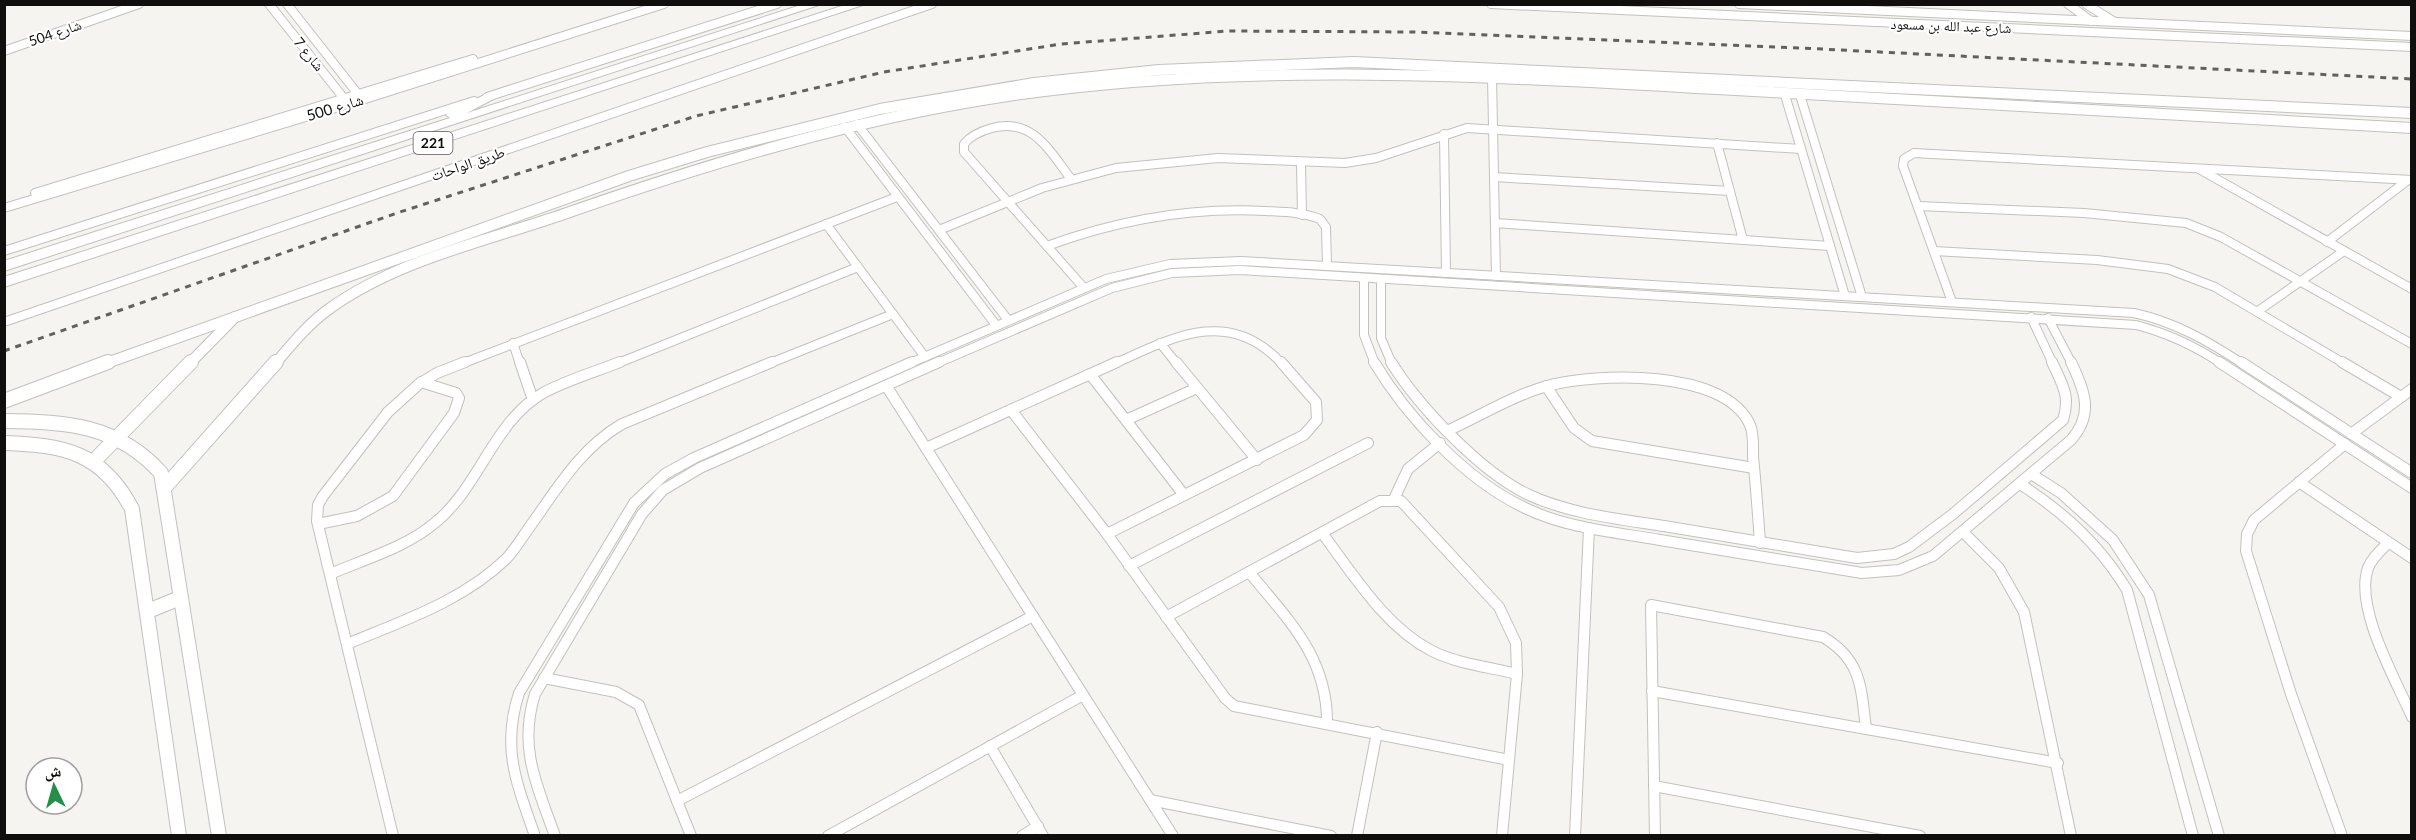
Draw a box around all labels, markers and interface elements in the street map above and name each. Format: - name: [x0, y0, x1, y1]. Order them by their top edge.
- street label: شارع عبد الله بن مسعود: [1890, 15, 2012, 38]
- street label: شارع 504: [26, 16, 84, 51]
- street label: شارع 7: [289, 33, 328, 75]
- street label: شارع 500: [304, 90, 366, 126]
- road number: 221: [414, 132, 452, 154]
- street label: طريق الواحات: [428, 142, 508, 186]
- north arrow: [24, 756, 84, 816]
- text: ش: [43, 760, 62, 782]

